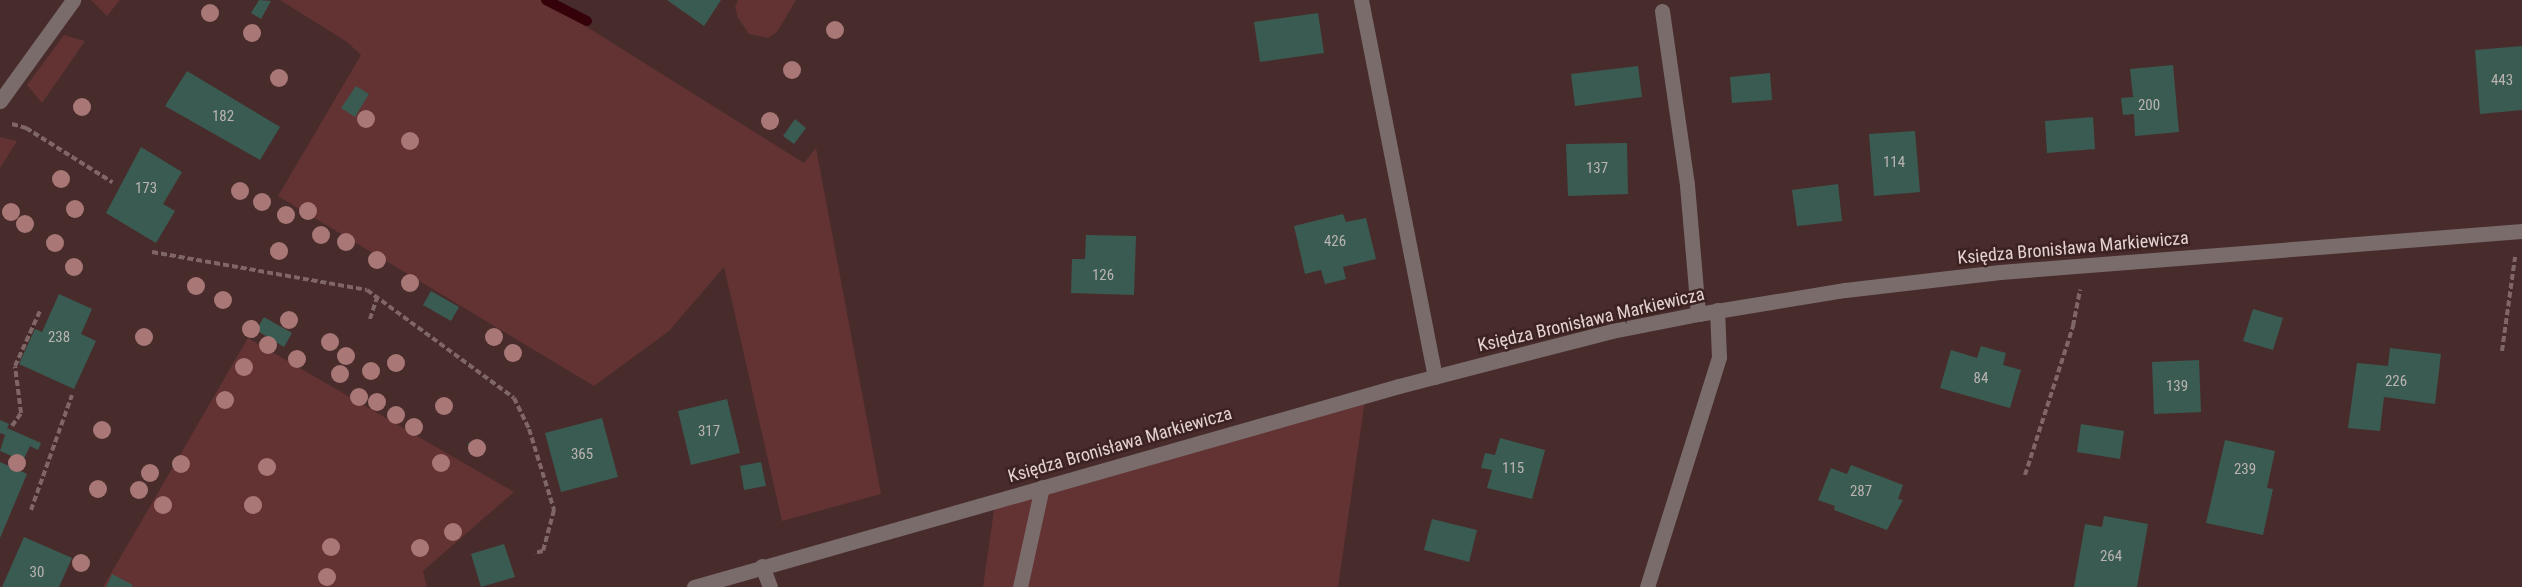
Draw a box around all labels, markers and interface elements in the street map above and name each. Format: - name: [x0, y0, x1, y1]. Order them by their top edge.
- house number: 443: [2491, 72, 2513, 90]
- house number: 200: [2138, 97, 2160, 115]
- house number: 182: [212, 108, 234, 126]
- house number: 114: [1883, 154, 1905, 172]
- house number: 137: [1586, 160, 1608, 178]
- house number: 173: [135, 180, 157, 198]
- street label: Księdza Bronisława Markiewicza: [1956, 227, 2190, 269]
- house number: 426: [1324, 233, 1346, 251]
- house number: 126: [1092, 267, 1114, 285]
- street label: Księdza Bronisława Markiewicza: [1476, 283, 1706, 357]
- house number: 238: [48, 329, 70, 347]
- house number: 84: [1974, 370, 1988, 388]
- house number: 226: [2385, 373, 2407, 391]
- house number: 139: [2166, 378, 2188, 396]
- street label: Księdza Bronisława Markiewicza: [1005, 403, 1235, 487]
- house number: 317: [698, 423, 720, 441]
- house number: 365: [571, 446, 593, 464]
- house number: 115: [1502, 460, 1524, 478]
- house number: 239: [2234, 461, 2256, 479]
- house number: 287: [1850, 483, 1872, 501]
- house number: 264: [2100, 548, 2122, 566]
- house number: 30: [30, 564, 44, 582]

